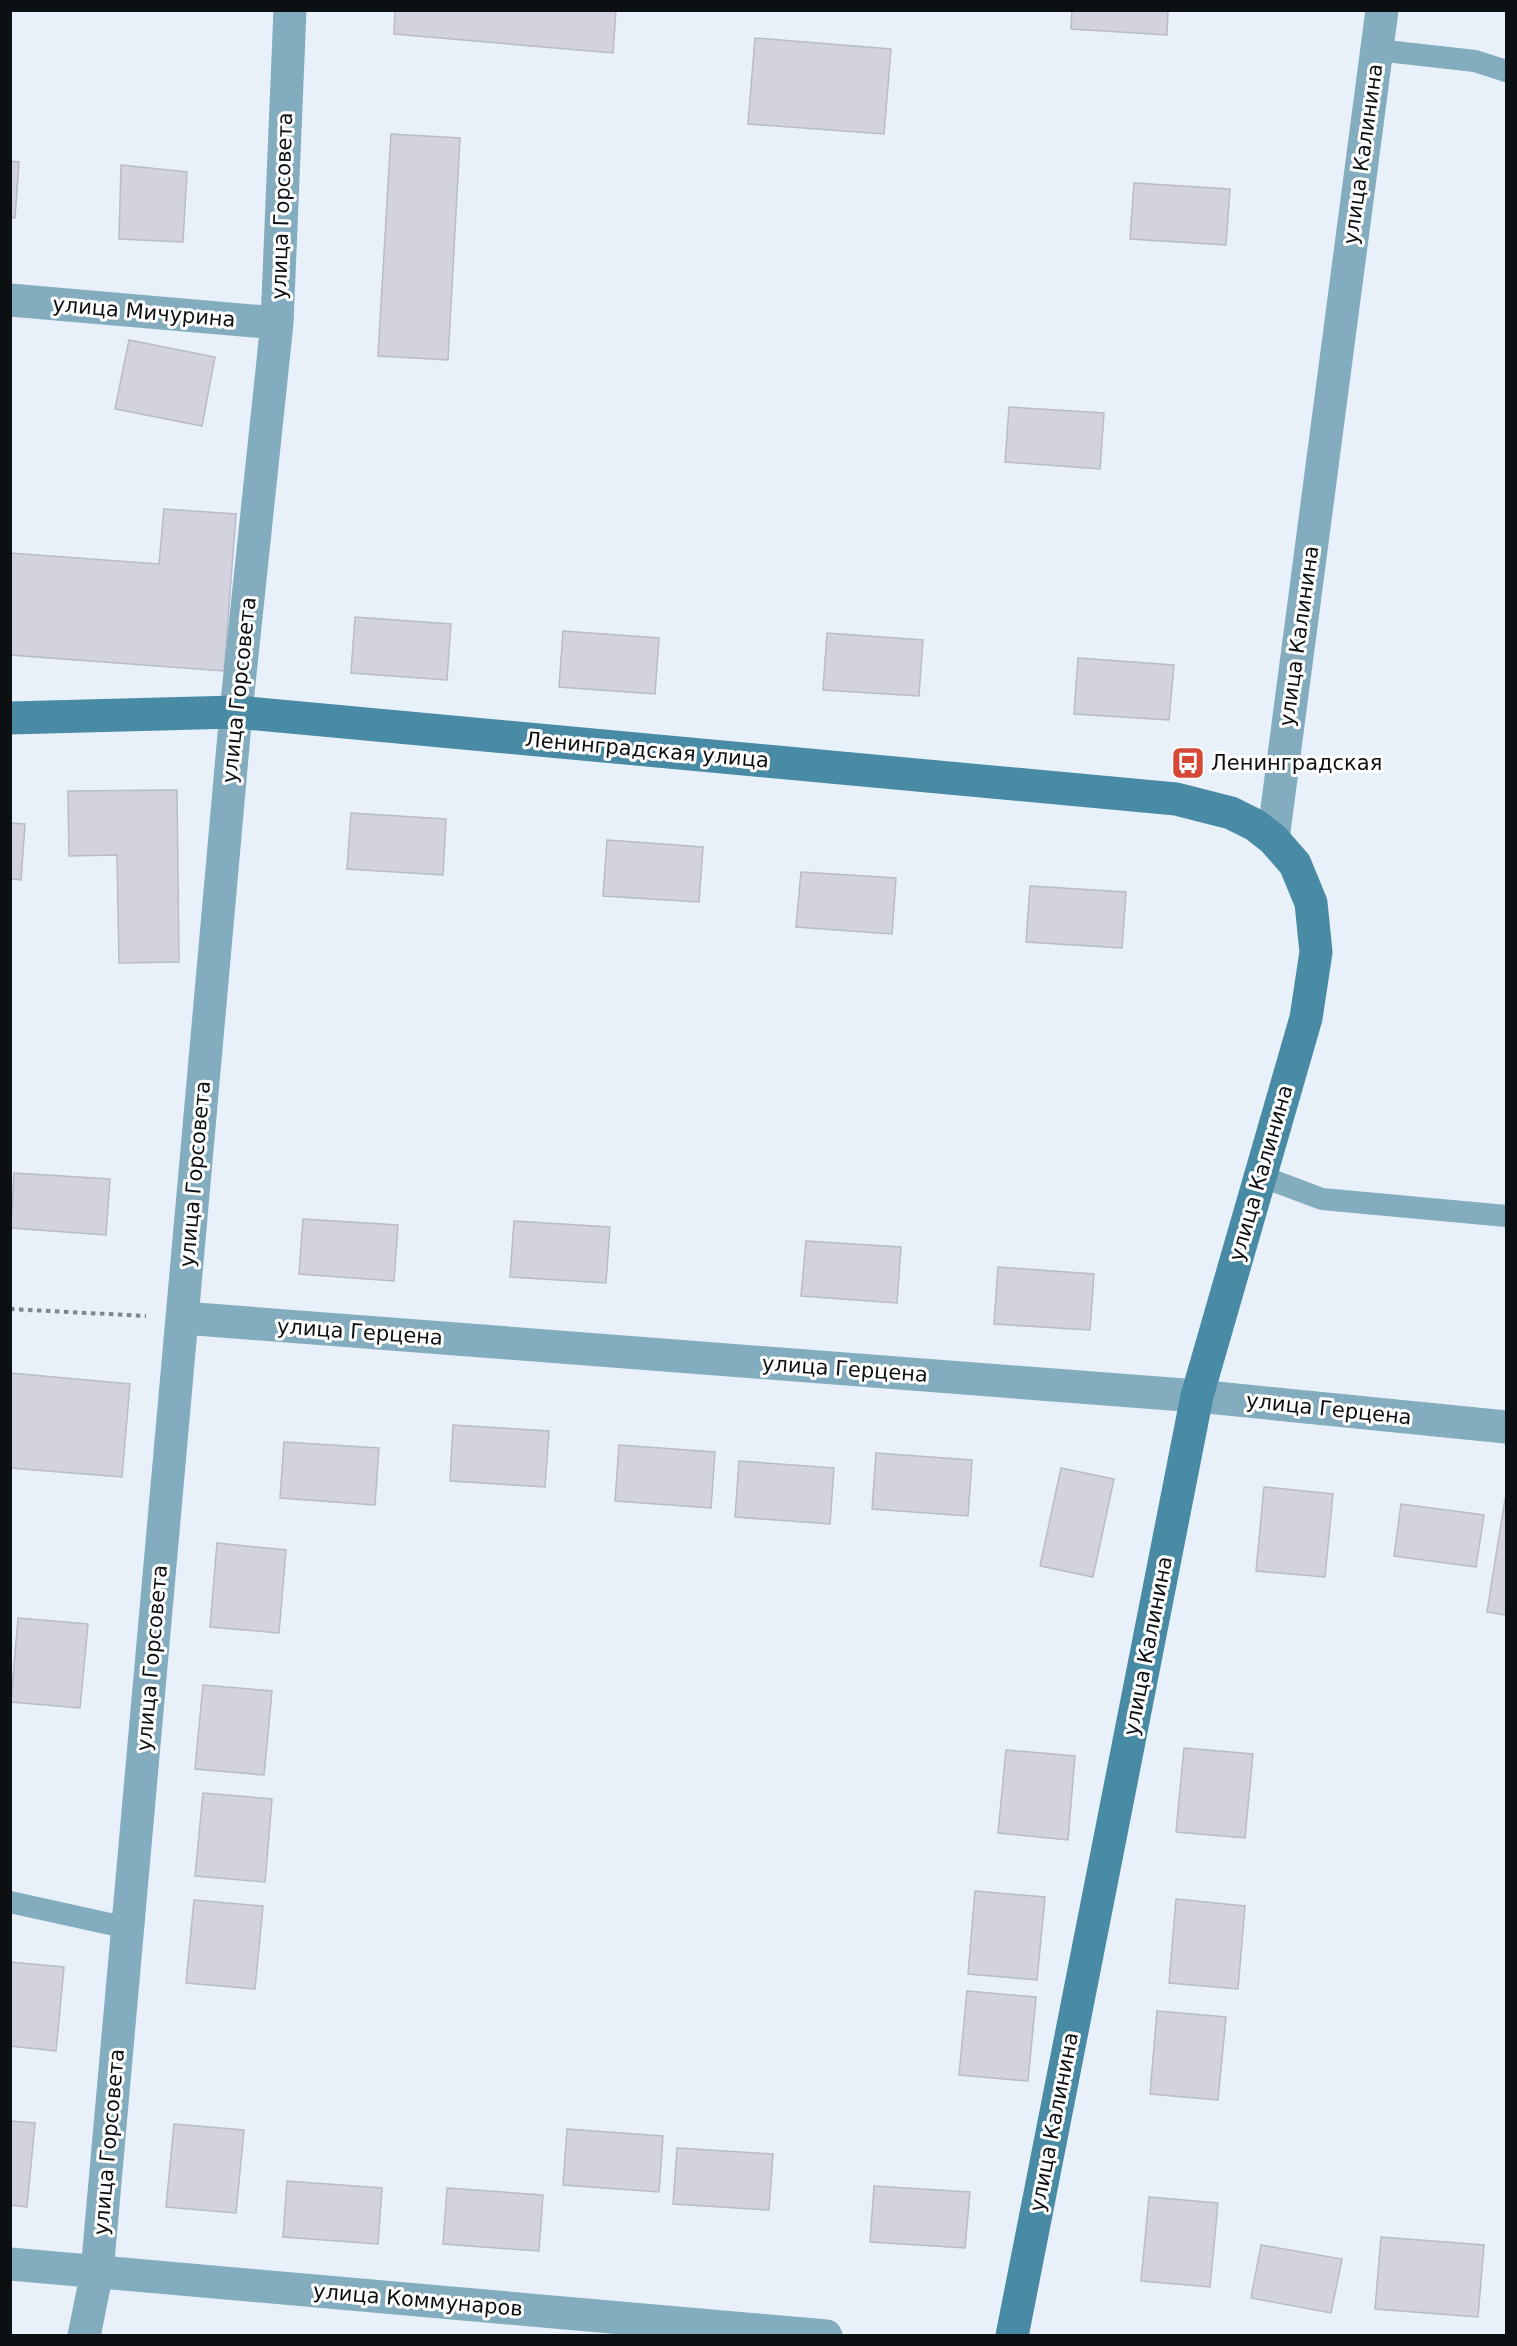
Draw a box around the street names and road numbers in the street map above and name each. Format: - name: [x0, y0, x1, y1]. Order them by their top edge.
- street label: улица Калинина: [1338, 62, 1388, 246]
- street label: улица Горсовета: [267, 112, 297, 300]
- street label: улица Мичурина: [52, 292, 236, 332]
- street label: улица Калинина: [1274, 544, 1324, 728]
- street label: улица Горсовета: [217, 596, 261, 784]
- street label: Ленинградская улица: [524, 727, 770, 773]
- street label: улица Горсовета: [175, 1080, 215, 1268]
- street label: улица Калинина: [1224, 1082, 1298, 1264]
- street label: улица Герцена: [276, 1314, 444, 1350]
- street label: улица Герцена: [761, 1351, 929, 1387]
- street label: улица Герцена: [1245, 1388, 1413, 1430]
- street label: улица Калинина: [1119, 1554, 1177, 1738]
- street label: улица Горсовета: [132, 1564, 172, 1752]
- street label: улица Калинина: [1025, 2030, 1083, 2214]
- street label: улица Горсовета: [89, 2048, 129, 2236]
- street label: улица Коммунаров: [312, 2279, 524, 2321]

